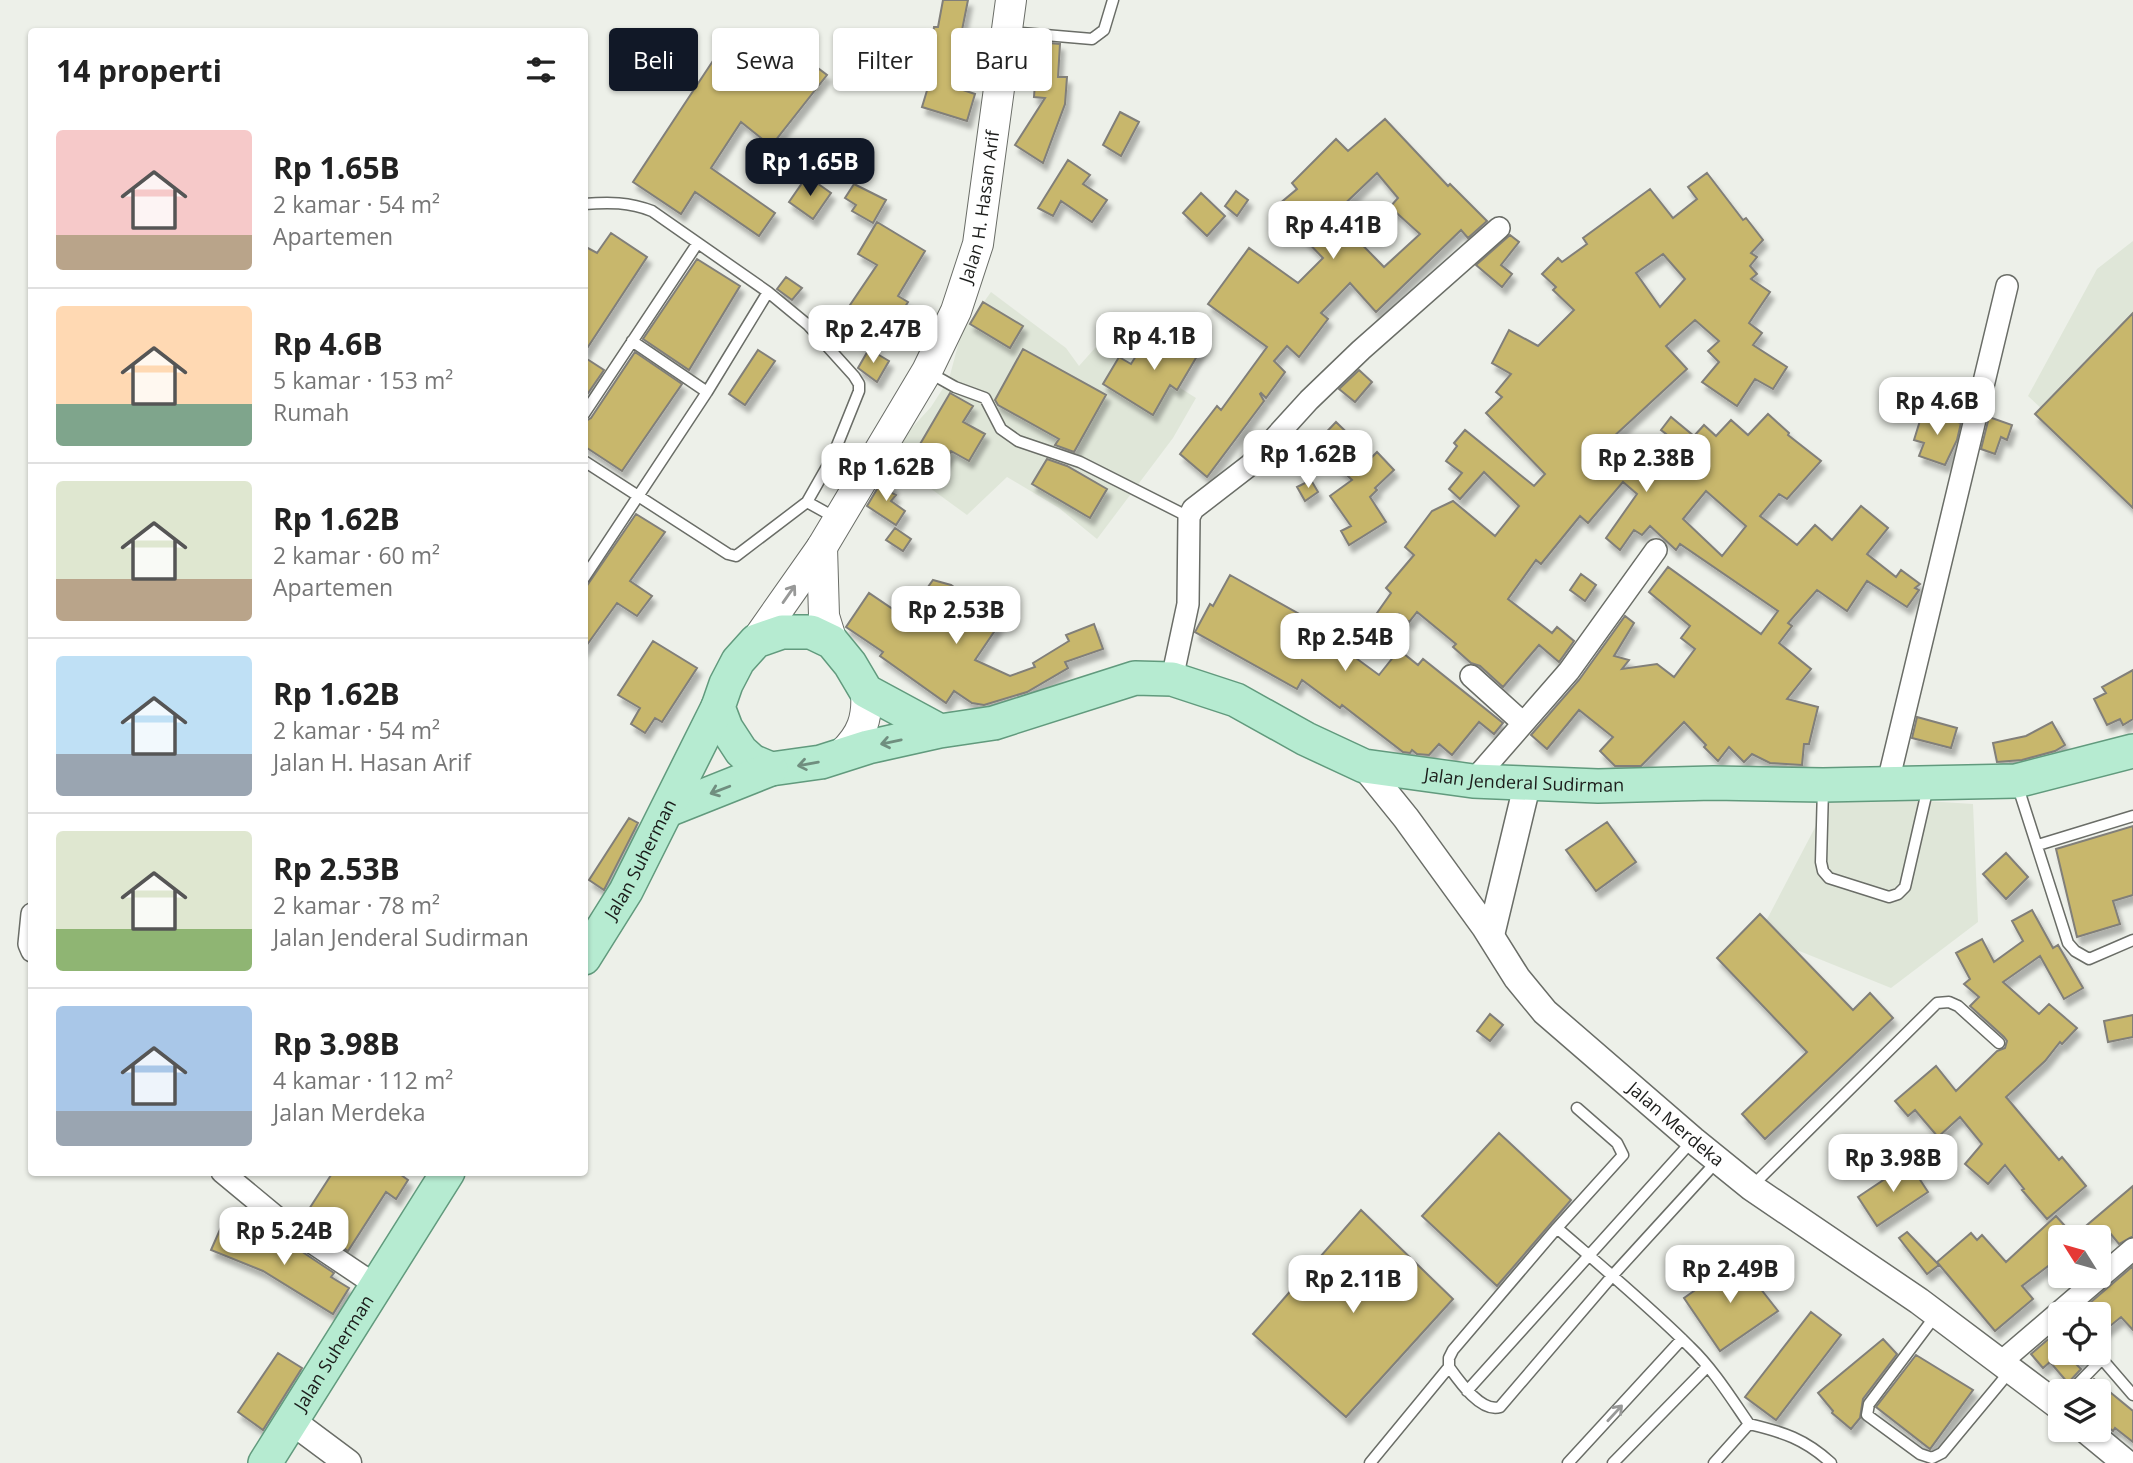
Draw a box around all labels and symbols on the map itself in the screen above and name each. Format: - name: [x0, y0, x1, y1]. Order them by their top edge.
- street label: Jalan H. Hasan Arif: [952, 128, 1004, 288]
- pin: Rp 1.65B: [738, 138, 882, 198]
- pin: Rp 4.41B: [1261, 202, 1405, 261]
- pin: Rp 2.47B: [801, 306, 945, 365]
- pin: Rp 4.1B: [1089, 312, 1219, 372]
- pin: Rp 4.6B: [1872, 378, 2002, 437]
- pin: Rp 1.62B: [1236, 430, 1380, 490]
- pin: Rp 2.38B: [1574, 434, 1718, 494]
- pin: Rp 1.62B: [814, 444, 958, 503]
- one-way arrow: [782, 585, 796, 604]
- pin: Rp 2.53B: [884, 586, 1028, 646]
- pin: Rp 2.54B: [1273, 614, 1417, 673]
- one-way arrow: [880, 735, 903, 749]
- one-way arrow: [797, 758, 820, 771]
- street label: Jalan Jenderal Sudirman: [1421, 761, 1624, 797]
- one-way arrow: [709, 785, 731, 798]
- street label: Jalan Suherman: [597, 795, 681, 925]
- street label: Jalan Merdeka: [1621, 1074, 1729, 1171]
- pin: Rp 3.98B: [1821, 1134, 1965, 1194]
- pin: Rp 5.24B: [212, 1208, 356, 1267]
- north arrow: [2048, 1225, 2110, 1288]
- pin: Rp 2.49B: [1658, 1246, 1802, 1305]
- pin: Rp 2.11B: [1281, 1256, 1425, 1315]
- street label: Jalan Suherman: [287, 1290, 379, 1417]
- one-way arrow: [1606, 1405, 1623, 1422]

